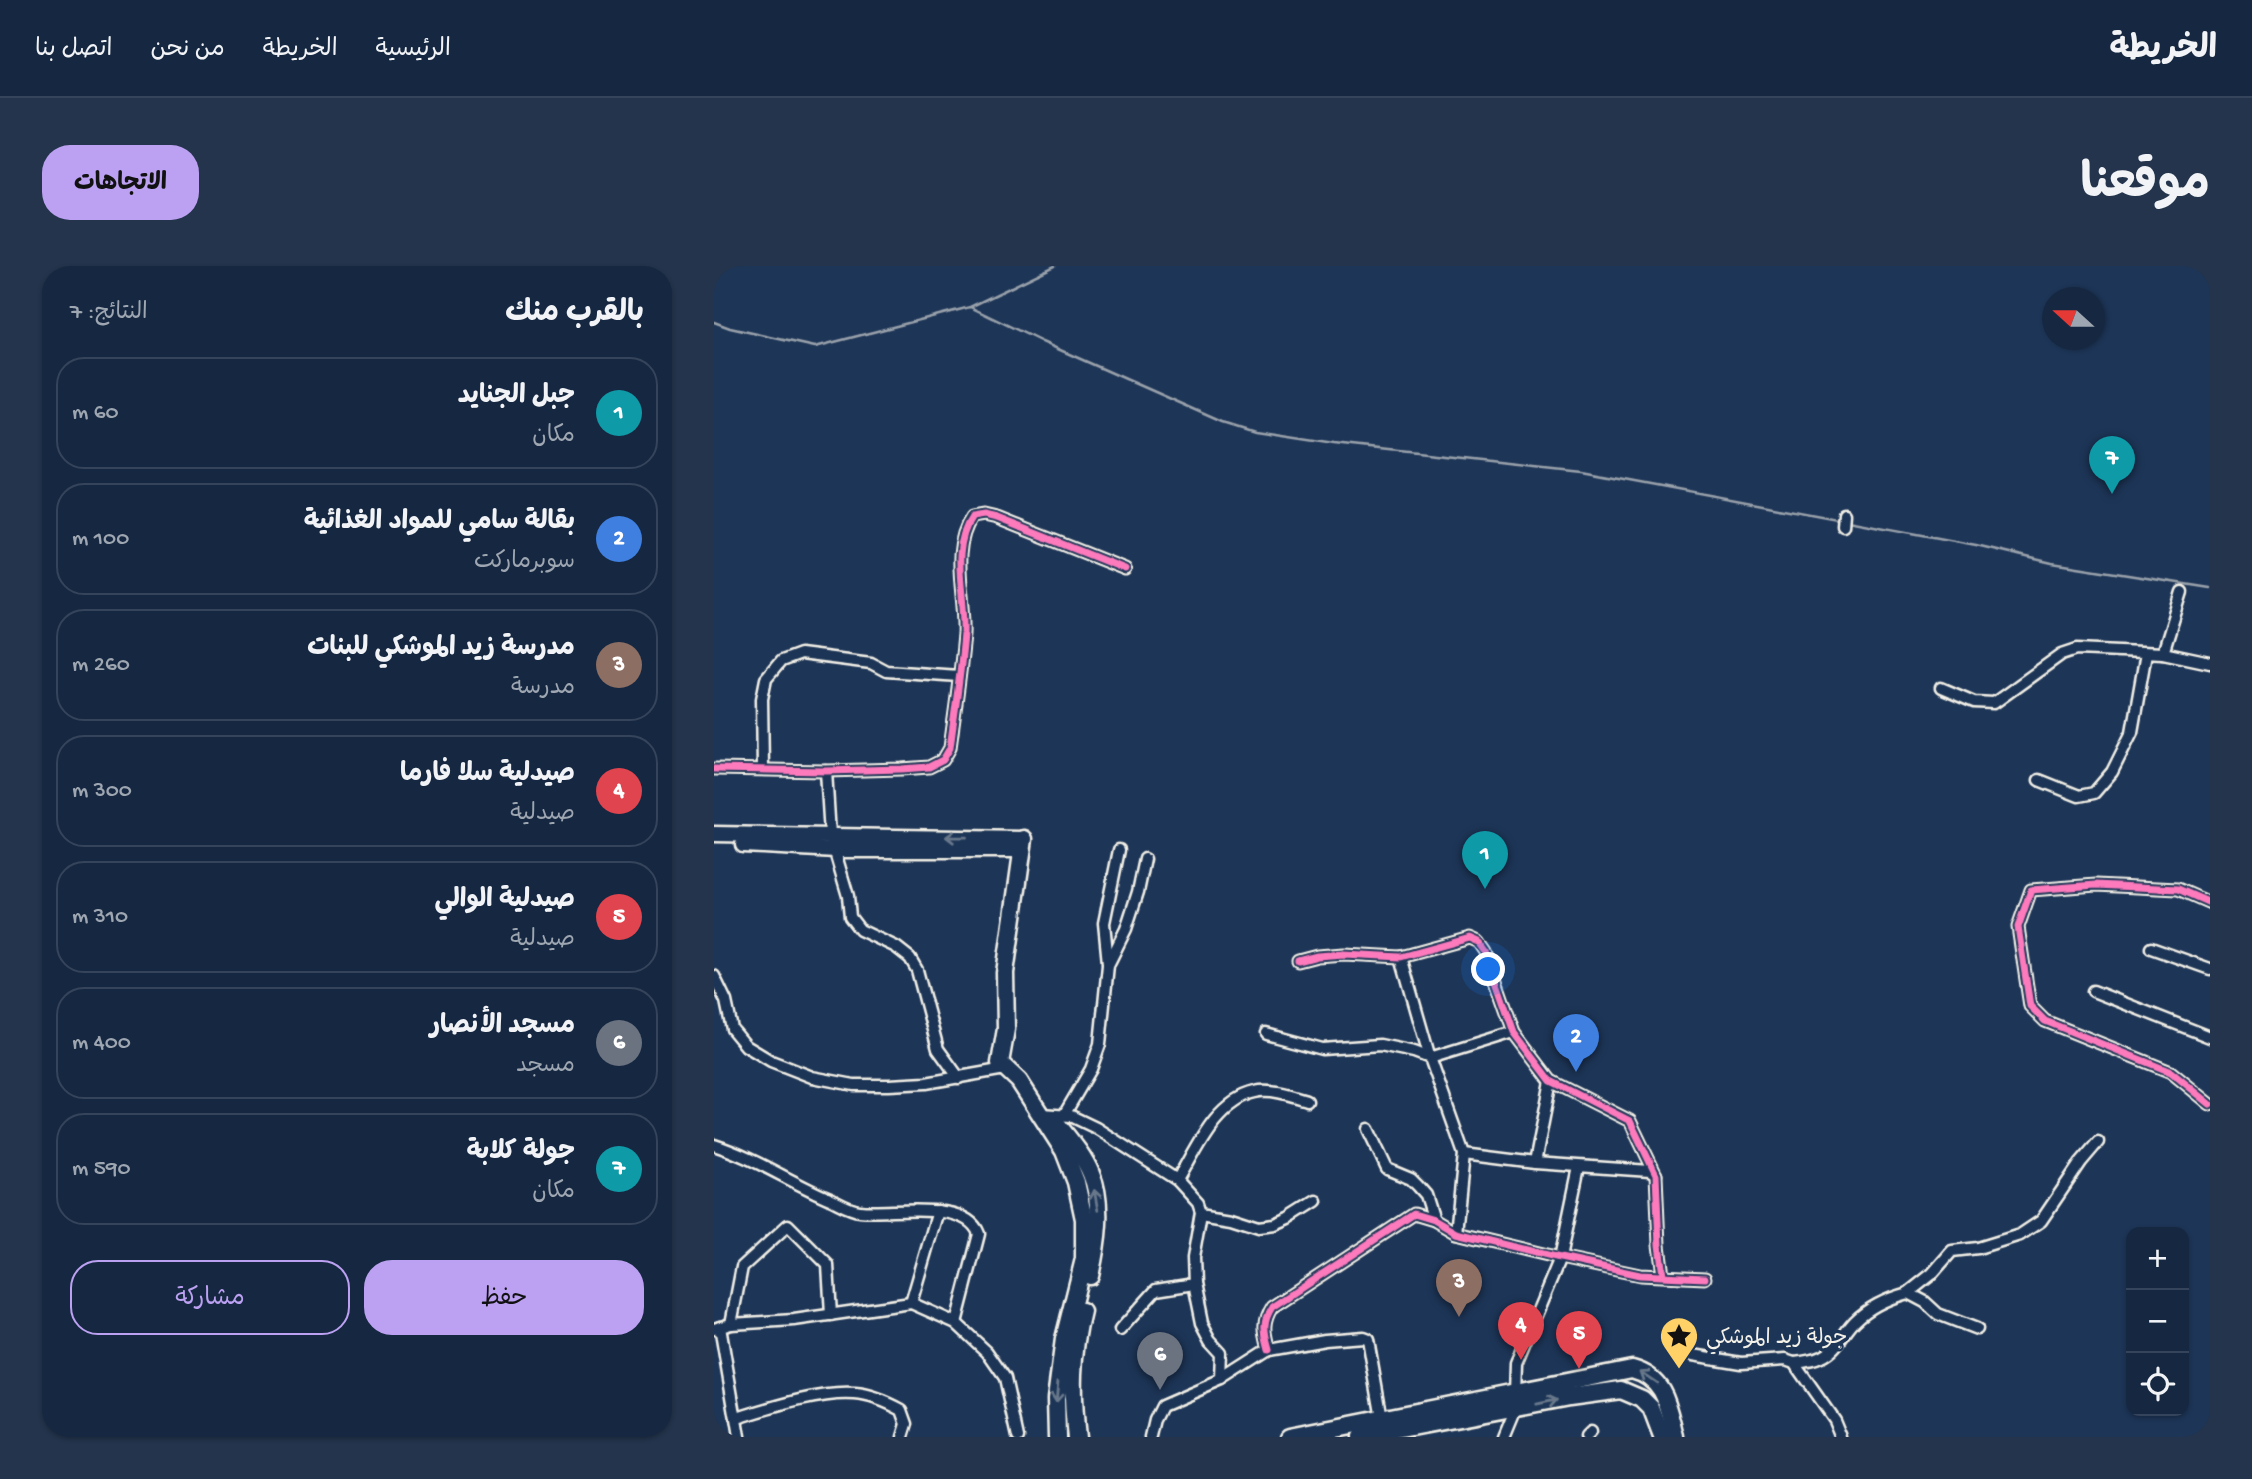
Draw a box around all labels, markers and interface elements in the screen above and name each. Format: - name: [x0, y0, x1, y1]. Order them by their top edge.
- text: الخريطة: [2110, 32, 2217, 70]
- text: اتصل بنا: [35, 36, 112, 65]
- text: من نحن: [150, 36, 225, 65]
- text: الخريطة: [263, 36, 338, 65]
- text: الرئيسية: [376, 36, 451, 65]
- button: الاتجاهات: [42, 145, 199, 220]
- text: موقعنا: [2080, 158, 2210, 216]
- north arrow: [2042, 287, 2105, 350]
- text: بالقرب منك: [505, 297, 644, 332]
- text: النتائج: 7: [70, 300, 148, 327]
- text: جبل الجنايد: [458, 382, 575, 413]
- text: 60 m: [72, 400, 119, 427]
- text: 1: [614, 400, 624, 427]
- text: مكان: [532, 423, 575, 450]
- pin: 7: [2089, 436, 2135, 494]
- text: بقالة سامي للمواد الغذائية: [304, 508, 575, 539]
- text: 100 m: [72, 526, 129, 553]
- text: 2: [613, 526, 625, 553]
- text: سوبرماركت: [474, 549, 575, 576]
- text: مدرسة زيد الموشكي للبنات: [307, 634, 575, 665]
- text: 260 m: [72, 652, 130, 679]
- text: 3: [613, 652, 625, 679]
- text: مدرسة: [511, 675, 575, 702]
- text: صيدلية سلا فارما: [400, 760, 575, 791]
- text: 300 m: [72, 778, 132, 805]
- text: 4: [614, 778, 624, 805]
- text: صيدلية: [510, 801, 575, 828]
- one-way arrow: [945, 831, 968, 844]
- pin: 1: [1462, 831, 1508, 889]
- text: صيدلية الوالي: [434, 886, 575, 917]
- text: 310 m: [72, 904, 128, 931]
- text: 5: [613, 904, 625, 931]
- text: صيدلية: [510, 927, 575, 954]
- your location: [1471, 952, 1505, 986]
- text: مسجد الأنصار: [430, 1012, 575, 1043]
- pin: 2: [1553, 1014, 1599, 1072]
- text: 400 m: [72, 1030, 131, 1057]
- text: 6: [613, 1030, 625, 1057]
- text: مسجد: [516, 1053, 575, 1080]
- text: جولة كلابة: [466, 1138, 575, 1169]
- text: 590 m: [72, 1156, 130, 1183]
- text: 7: [613, 1156, 625, 1183]
- text: مكان: [532, 1179, 575, 1206]
- one-way arrow: [1089, 1189, 1102, 1212]
- map controls: [2126, 1227, 2189, 1416]
- button: +: [2126, 1227, 2189, 1290]
- pin: 3: [1436, 1259, 1482, 1317]
- button: مشاركة: [70, 1260, 350, 1335]
- button: حفظ: [364, 1260, 644, 1335]
- button: −: [2126, 1290, 2189, 1353]
- pin: 4: [1498, 1302, 1544, 1360]
- pin: 5: [1556, 1311, 1602, 1369]
- place icon: جولة زيد الموشكي: [1658, 1315, 1700, 1370]
- place label: جولة زيد الموشكي: [1706, 1327, 1848, 1355]
- pin: 6: [1137, 1332, 1183, 1390]
- button: locate: [2126, 1353, 2189, 1416]
- one-way arrow: [1639, 1370, 1658, 1385]
- one-way arrow: [1051, 1380, 1064, 1403]
- one-way arrow: [1535, 1394, 1558, 1408]

